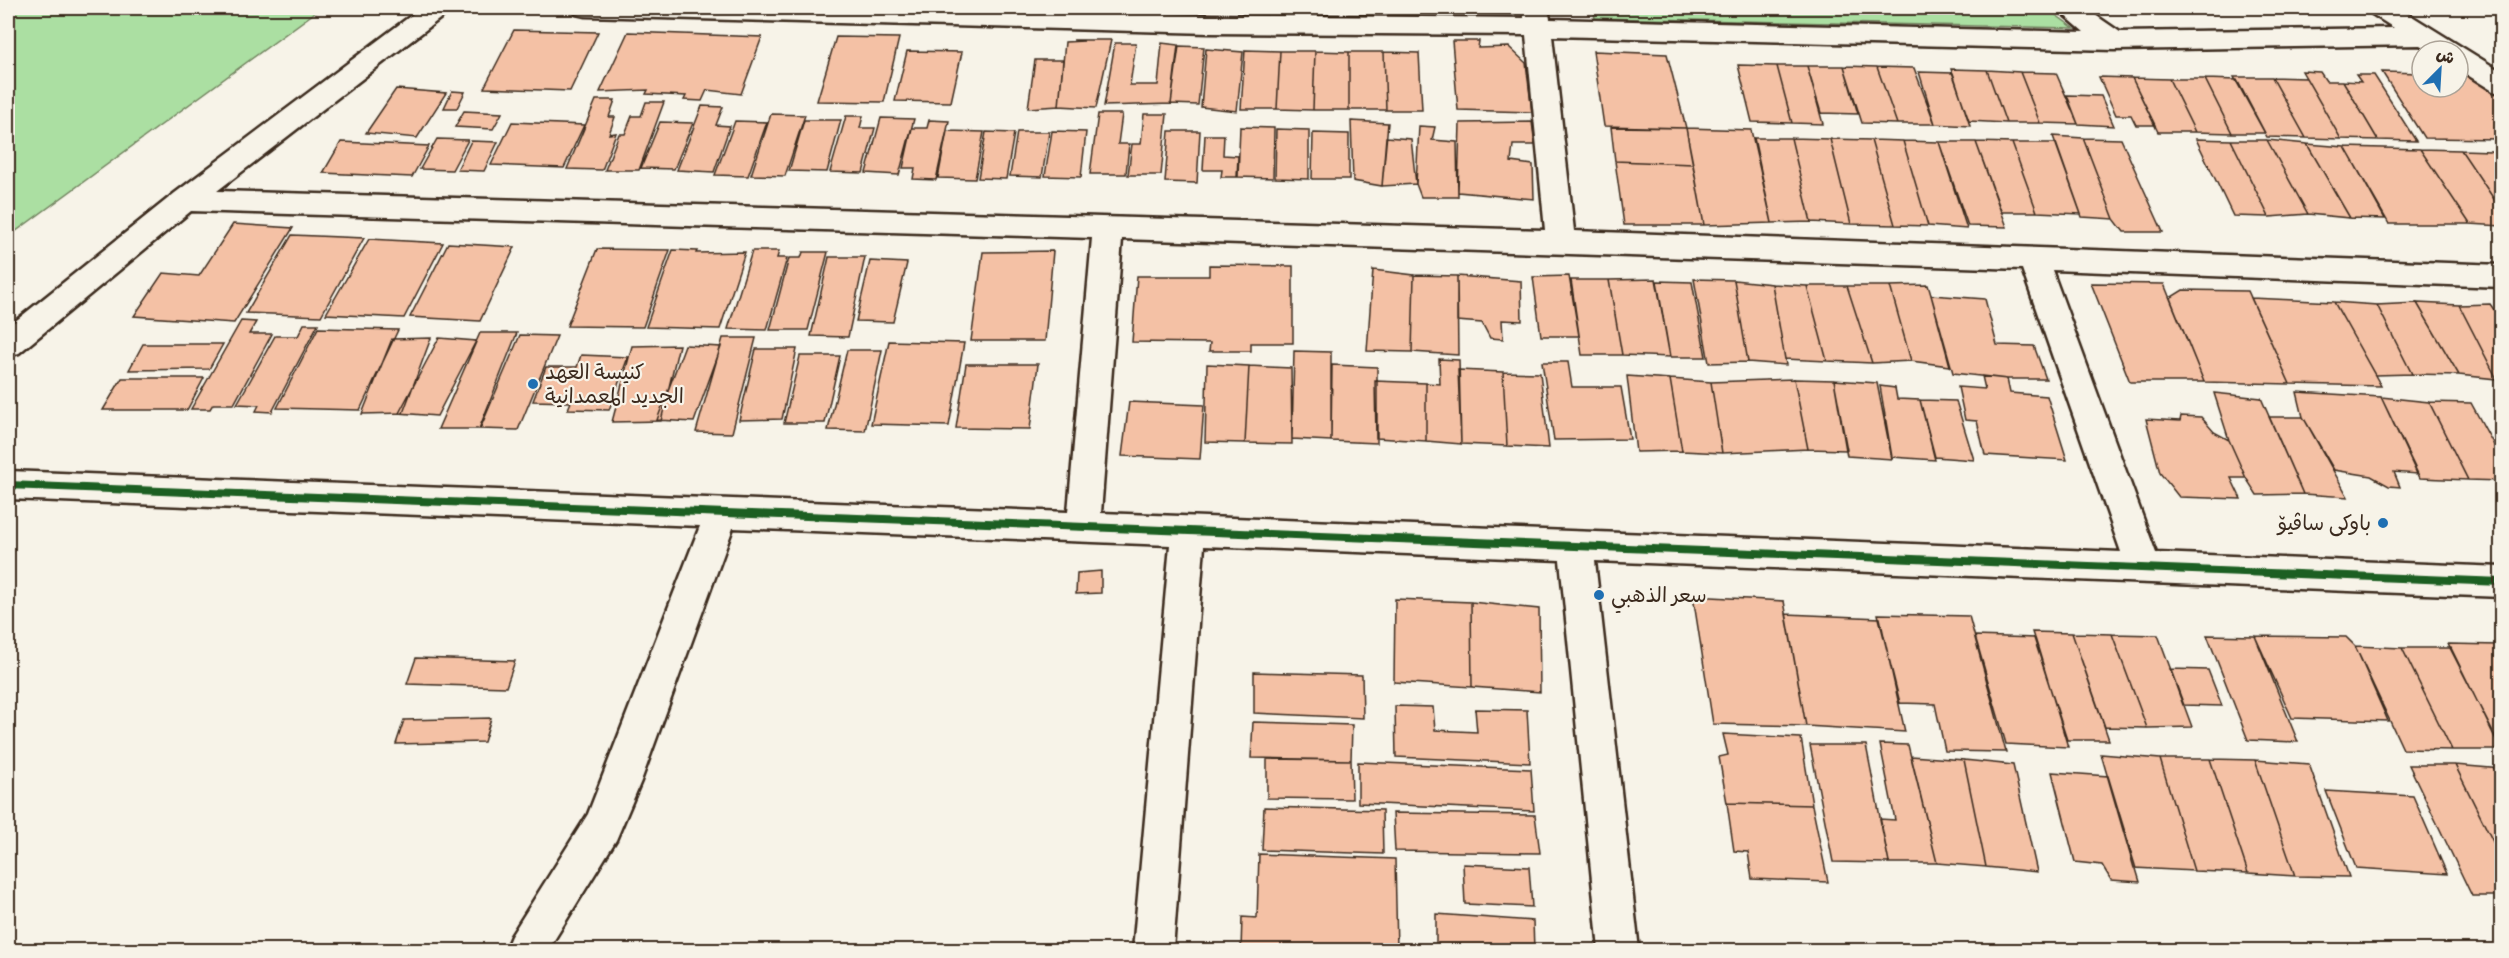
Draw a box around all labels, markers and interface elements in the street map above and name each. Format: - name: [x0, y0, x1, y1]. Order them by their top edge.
- north arrow: [2410, 39, 2470, 99]
- text: ش: [2434, 43, 2458, 69]
- place label: كنيسة العهد الجديد المعمدانية: [545, 359, 684, 410]
- marker: كنيسة العهد الجديد المعمدانية: [526, 377, 540, 391]
- place label: باوکی ساڤیۆ: [2276, 510, 2371, 537]
- marker: باوکی ساڤیۆ: [2376, 516, 2390, 530]
- place label: سعر الذهبي: [1611, 582, 1707, 614]
- marker: سعر الذهبي: [1592, 588, 1606, 602]

